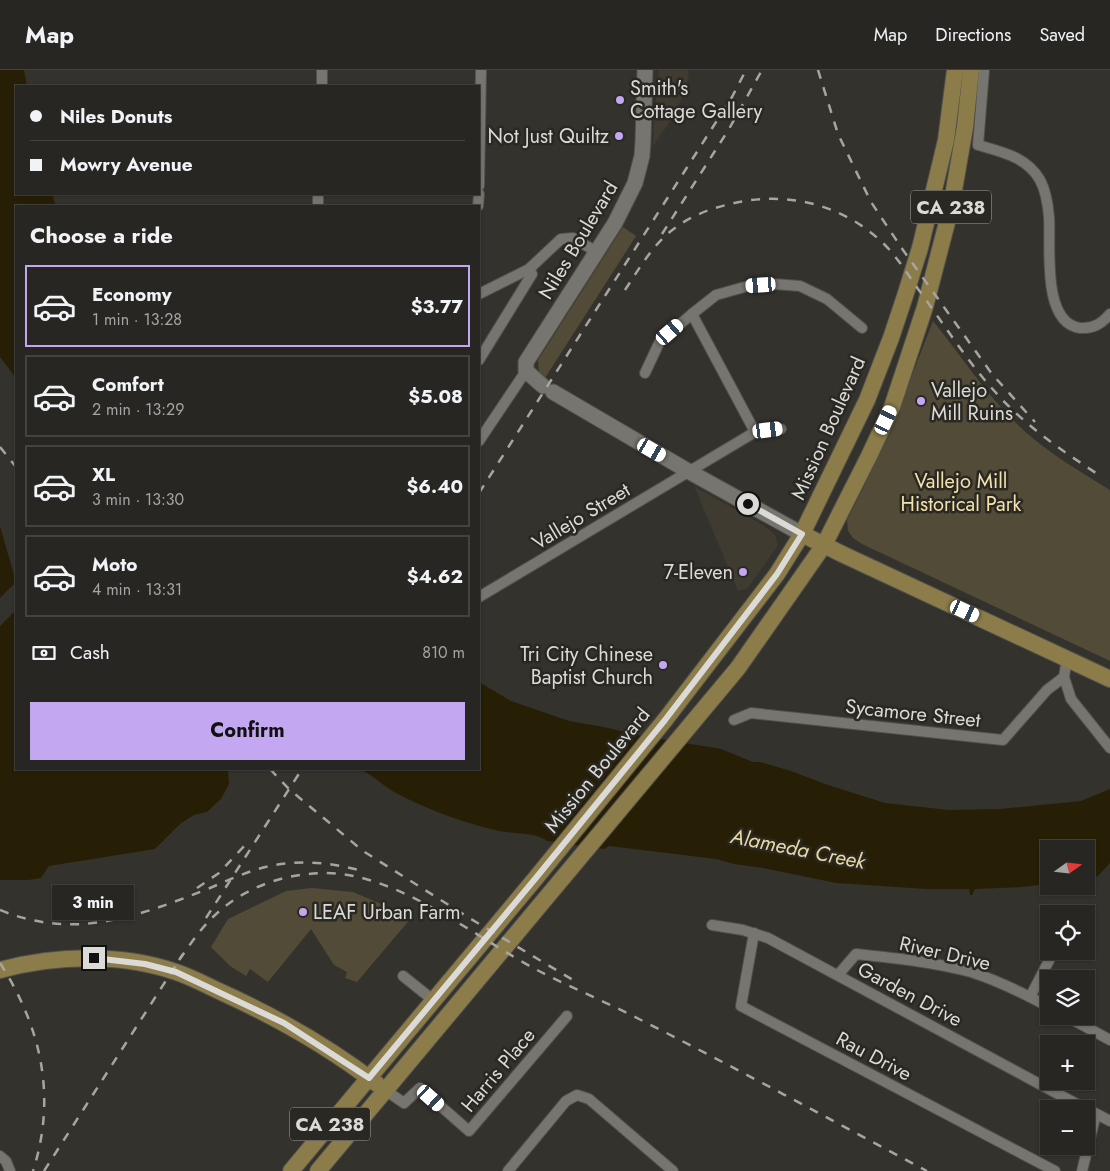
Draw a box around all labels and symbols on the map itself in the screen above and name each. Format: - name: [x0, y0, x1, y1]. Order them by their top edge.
- place label: Smith's Cottage Gallery: [630, 74, 763, 126]
- marker: Smith's Cottage Gallery: [614, 94, 626, 106]
- place label: Not Just Quiltz: [488, 122, 609, 151]
- marker: Not Just Quiltz: [613, 130, 625, 142]
- street label: Niles Boulevard: [532, 176, 625, 305]
- road number: CA 238: [911, 190, 991, 224]
- car: [745, 276, 776, 294]
- car: [653, 316, 686, 348]
- street label: Mission Boulevard: [784, 352, 873, 504]
- place label: Vallejo Mill Ruins: [931, 376, 1013, 428]
- marker: Vallejo Mill Ruins: [915, 395, 927, 407]
- car: [872, 403, 899, 437]
- car: [752, 421, 783, 439]
- car: [635, 436, 668, 464]
- park label: Vallejo Mill Historical Park: [901, 467, 1022, 519]
- street label: Vallejo Street: [527, 476, 636, 557]
- route start: [737, 493, 759, 515]
- place label: 7-Eleven: [663, 558, 733, 587]
- marker: 7-Eleven: [737, 566, 749, 578]
- car: [948, 598, 981, 624]
- place label: Tri City Chinese Baptist Church: [520, 640, 653, 692]
- marker: Tri City Chinese Baptist Church: [657, 659, 669, 671]
- street label: Sycamore Street: [844, 692, 982, 735]
- street label: Mission Boulevard: [538, 701, 657, 839]
- water label: Alameda Creek: [727, 821, 869, 877]
- north arrow: [1040, 840, 1095, 895]
- callout: 3 min: [53, 886, 135, 920]
- place label: LEAF Urban Farm: [313, 898, 461, 927]
- marker: LEAF Urban Farm: [297, 906, 309, 918]
- street label: River Drive: [897, 929, 993, 978]
- route end: [83, 947, 105, 969]
- street label: Garden Drive: [852, 955, 967, 1034]
- street label: Harris Place: [455, 1022, 542, 1119]
- street label: Rau Drive: [831, 1024, 917, 1088]
- car: [414, 1082, 447, 1114]
- road number: CA 238: [290, 1108, 370, 1140]

